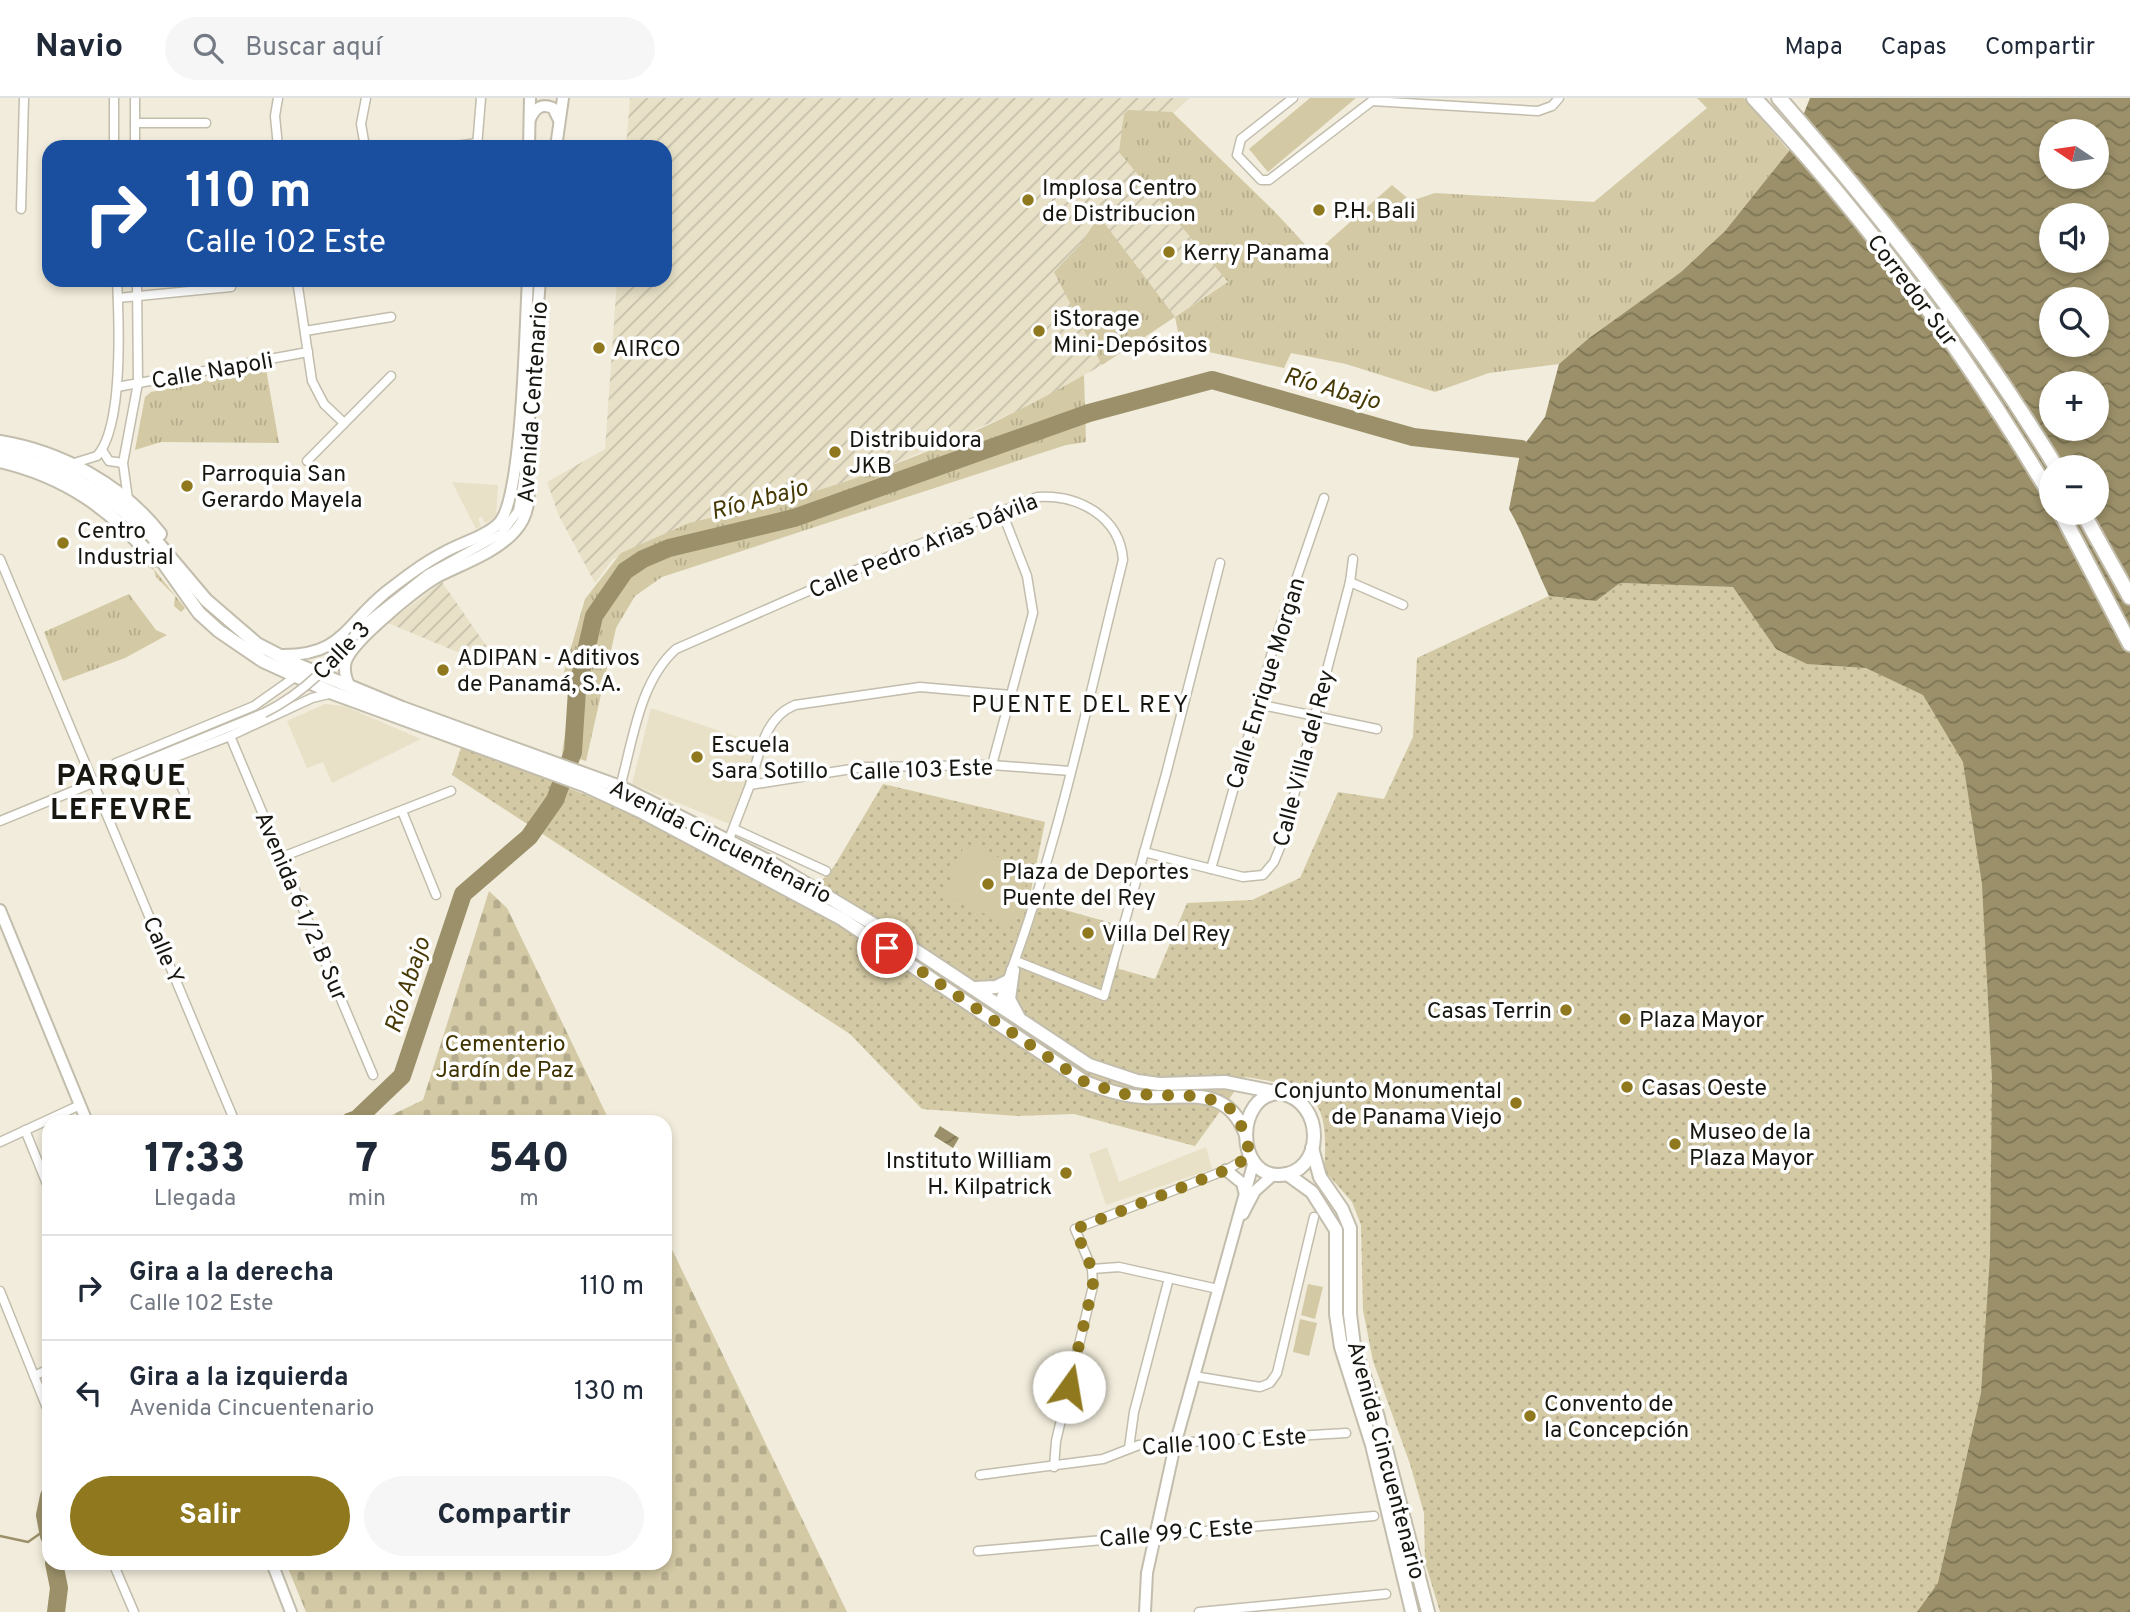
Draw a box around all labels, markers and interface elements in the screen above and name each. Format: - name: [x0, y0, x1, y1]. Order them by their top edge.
- search box: [165, 17, 655, 80]
- text: Navio: [35, 27, 123, 69]
- icon: search: [189, 29, 227, 67]
- text: Buscar aquí: [245, 32, 382, 65]
- text: Mapa: [1785, 33, 1843, 63]
- text: Capas: [1881, 33, 1947, 63]
- text: Compartir: [1985, 33, 2095, 63]
- north arrow: [2039, 119, 2109, 189]
- map controls: [2039, 119, 2109, 525]
- text: 110 m: [185, 163, 312, 225]
- icon: right: [70, 168, 161, 259]
- place label: Implosa Centro de Distribucion: [1042, 175, 1197, 230]
- marker: Implosa Centro de Distribucion: [1020, 192, 1036, 208]
- place label: P.H. Bali: [1333, 198, 1415, 227]
- marker: P.H. Bali: [1311, 202, 1327, 218]
- button: sound: [2039, 203, 2109, 273]
- text: Calle 102 Este: [185, 224, 386, 264]
- street label: Corredor Sur: [1859, 229, 1963, 354]
- place label: Kerry Panama: [1183, 240, 1329, 269]
- marker: Kerry Panama: [1161, 244, 1177, 260]
- button: search: [2039, 287, 2109, 357]
- street label: Avenida Centenario: [513, 300, 556, 504]
- place label: iStorage Mini-Depósitos: [1053, 306, 1208, 361]
- marker: iStorage Mini-Depósitos: [1031, 323, 1047, 339]
- place label: AIRCO: [613, 336, 681, 365]
- marker: AIRCO: [591, 340, 607, 356]
- street label: Calle Napoli: [149, 348, 275, 397]
- water label: Río Abajo: [1280, 362, 1383, 418]
- button: +: [2039, 371, 2109, 441]
- place label: Distribuidora JKB: [849, 427, 981, 482]
- marker: Distribuidora JKB: [827, 444, 843, 460]
- button: −: [2039, 455, 2109, 525]
- place label: Parroquia San Gerardo Mayela: [201, 461, 362, 516]
- water label: Río Abajo: [708, 474, 811, 528]
- marker: Parroquia San Gerardo Mayela: [179, 478, 195, 494]
- street label: Calle Pedro Arias Dávila: [805, 488, 1043, 607]
- place label: Centro Industrial: [77, 518, 174, 573]
- marker: Centro Industrial: [55, 535, 71, 551]
- street label: Calle Enrique Morgan: [1221, 574, 1313, 793]
- street label: Calle 3: [308, 616, 378, 687]
- place label: ADIPAN - Aditivos de Panamá, S.A.: [457, 645, 640, 700]
- marker: ADIPAN - Aditivos de Panamá, S.A.: [435, 662, 451, 678]
- street label: Calle Villa del Rey: [1268, 667, 1343, 850]
- district label: PUENTE DEL REY: [972, 691, 1190, 721]
- place label: Escuela Sara Sotillo: [711, 732, 828, 787]
- marker: Escuela Sara Sotillo: [689, 749, 705, 765]
- street label: Calle 103 Este: [849, 754, 994, 789]
- district label: PARQUE LEFEVRE: [50, 759, 194, 830]
- street label: Avenida Cincuentenario: [604, 775, 836, 912]
- street label: Avenida 6 1/2 B Sur: [247, 808, 353, 1006]
- place label: Plaza de Deportes Puente del Rey: [1002, 859, 1189, 914]
- marker: Plaza de Deportes Puente del Rey: [980, 876, 996, 892]
- street label: Calle Y: [135, 913, 189, 989]
- pin: [857, 918, 917, 978]
- place label: Villa Del Rey: [1102, 921, 1230, 950]
- marker: Villa Del Rey: [1080, 925, 1096, 941]
- icon: arrive: [868, 929, 906, 967]
- water label: Río Abajo: [379, 934, 439, 1037]
- place label: Casas Terrin: [1427, 998, 1552, 1027]
- marker: Casas Terrin: [1558, 1002, 1574, 1018]
- place label: Plaza Mayor: [1639, 1007, 1764, 1036]
- marker: Plaza Mayor: [1617, 1011, 1633, 1027]
- park label: Cementerio Jardín de Paz: [436, 1031, 574, 1086]
- place label: Casas Oeste: [1641, 1075, 1767, 1104]
- place label: Conjunto Monumental de Panama Viejo: [1273, 1078, 1502, 1133]
- marker: Casas Oeste: [1619, 1079, 1635, 1095]
- marker: Conjunto Monumental de Panama Viejo: [1508, 1095, 1524, 1111]
- place label: Museo de la Plaza Mayor: [1689, 1119, 1814, 1174]
- text: 17:33: [144, 1134, 246, 1187]
- text: 7: [355, 1134, 378, 1187]
- text: 540: [488, 1134, 570, 1187]
- marker: Museo de la Plaza Mayor: [1667, 1136, 1683, 1152]
- place label: Instituto William H. Kilpatrick: [886, 1148, 1052, 1203]
- marker: Instituto William H. Kilpatrick: [1058, 1165, 1074, 1181]
- text: Llegada: [154, 1185, 236, 1214]
- text: min: [348, 1185, 386, 1214]
- text: m: [519, 1185, 539, 1214]
- text: Gira a la derecha: [129, 1257, 334, 1290]
- icon: right: [70, 1269, 108, 1307]
- text: 110 m: [580, 1271, 644, 1304]
- text: Calle 102 Este: [129, 1290, 273, 1319]
- street label: Avenida Cincuentenario: [1339, 1338, 1430, 1583]
- position arrow: [1032, 1350, 1106, 1424]
- text: Gira a la izquierda: [129, 1362, 348, 1395]
- icon: left: [70, 1374, 108, 1412]
- text: 130 m: [574, 1376, 644, 1409]
- place label: Convento de la Concepción: [1544, 1391, 1689, 1446]
- text: Avenida Cincuentenario: [129, 1395, 374, 1424]
- marker: Convento de la Concepción: [1522, 1408, 1538, 1424]
- street label: Calle 100 C Este: [1141, 1423, 1308, 1464]
- button: Salir: [70, 1476, 350, 1556]
- button: Compartir: [364, 1476, 644, 1556]
- street label: Calle 99 C Este: [1098, 1513, 1255, 1556]

